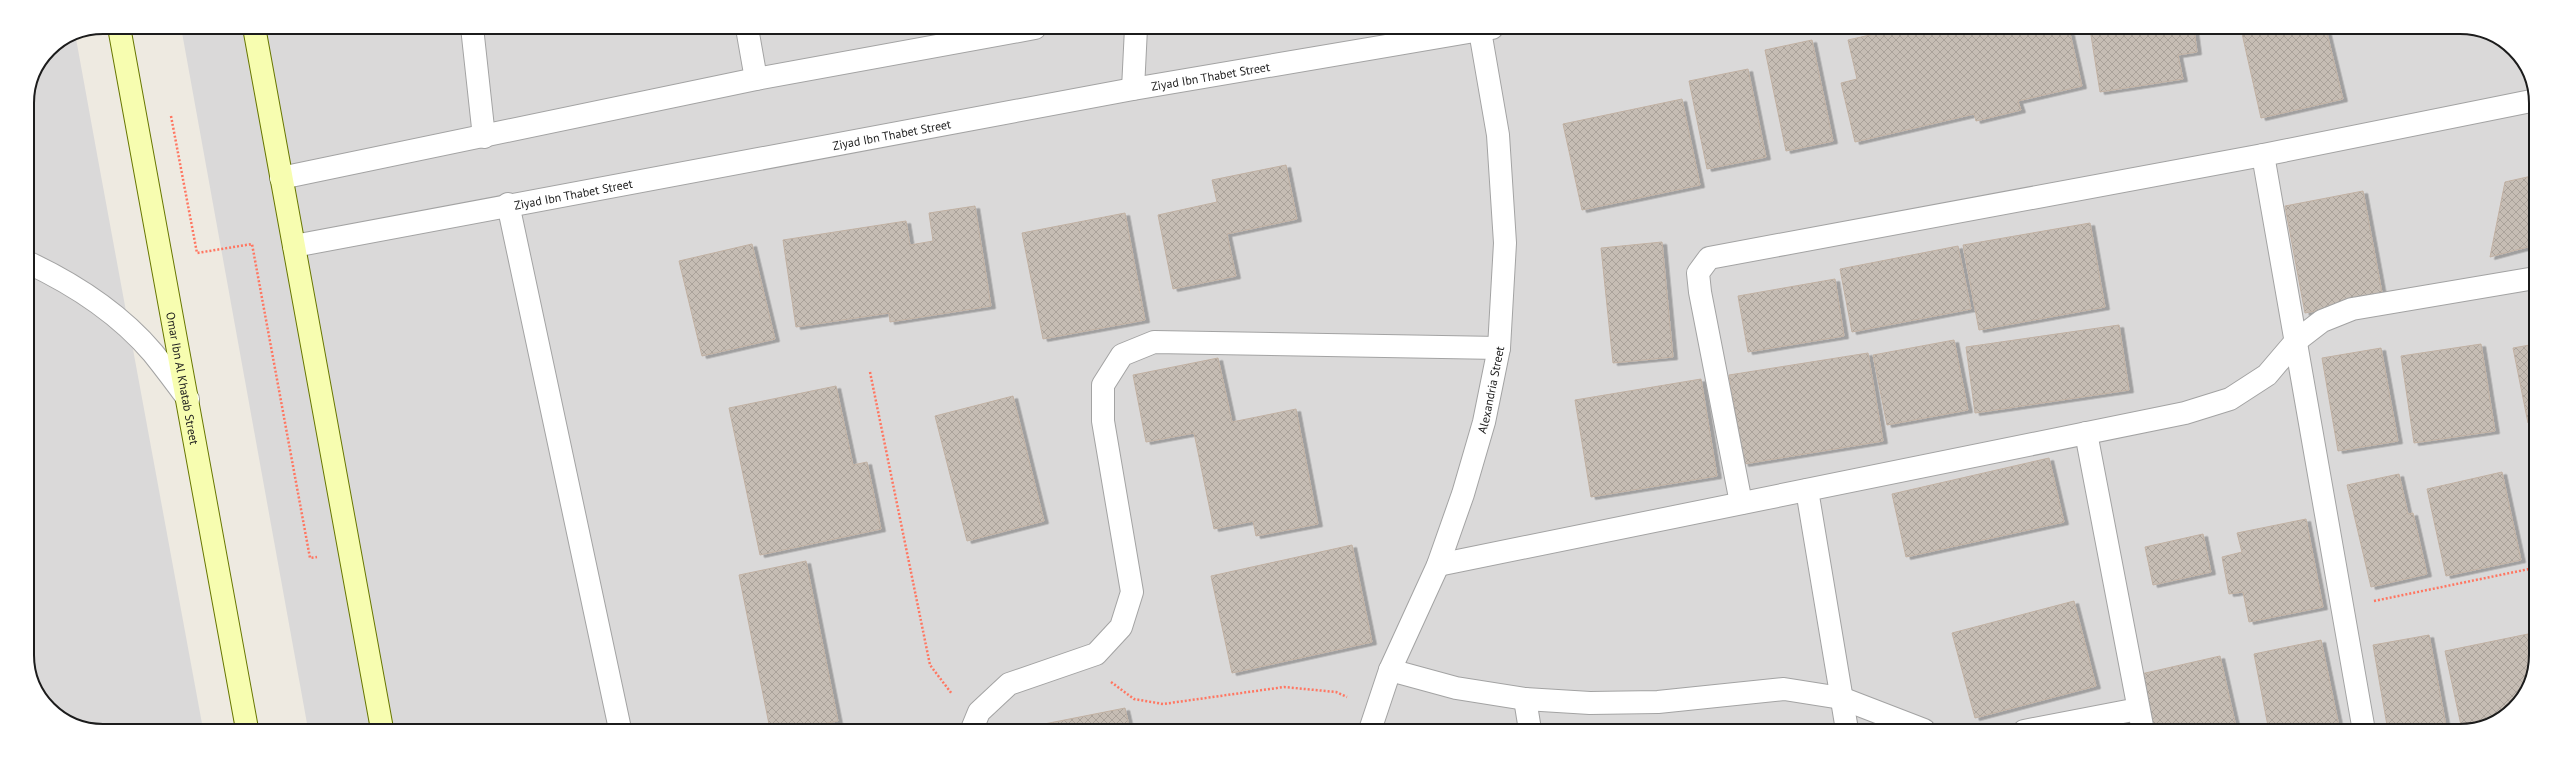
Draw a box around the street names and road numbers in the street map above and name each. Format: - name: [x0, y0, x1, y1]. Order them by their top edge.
- street label: Ziyad Ibn Thabet Street: [1150, 58, 1271, 93]
- street label: Ziyad Ibn Thabet Street: [831, 116, 952, 153]
- street label: Ziyad Ibn Thabet Street: [513, 175, 634, 212]
- street label: Omar Ibn Al Khatab Street: [164, 311, 202, 446]
- street label: Alexandria Street: [1474, 345, 1507, 435]

